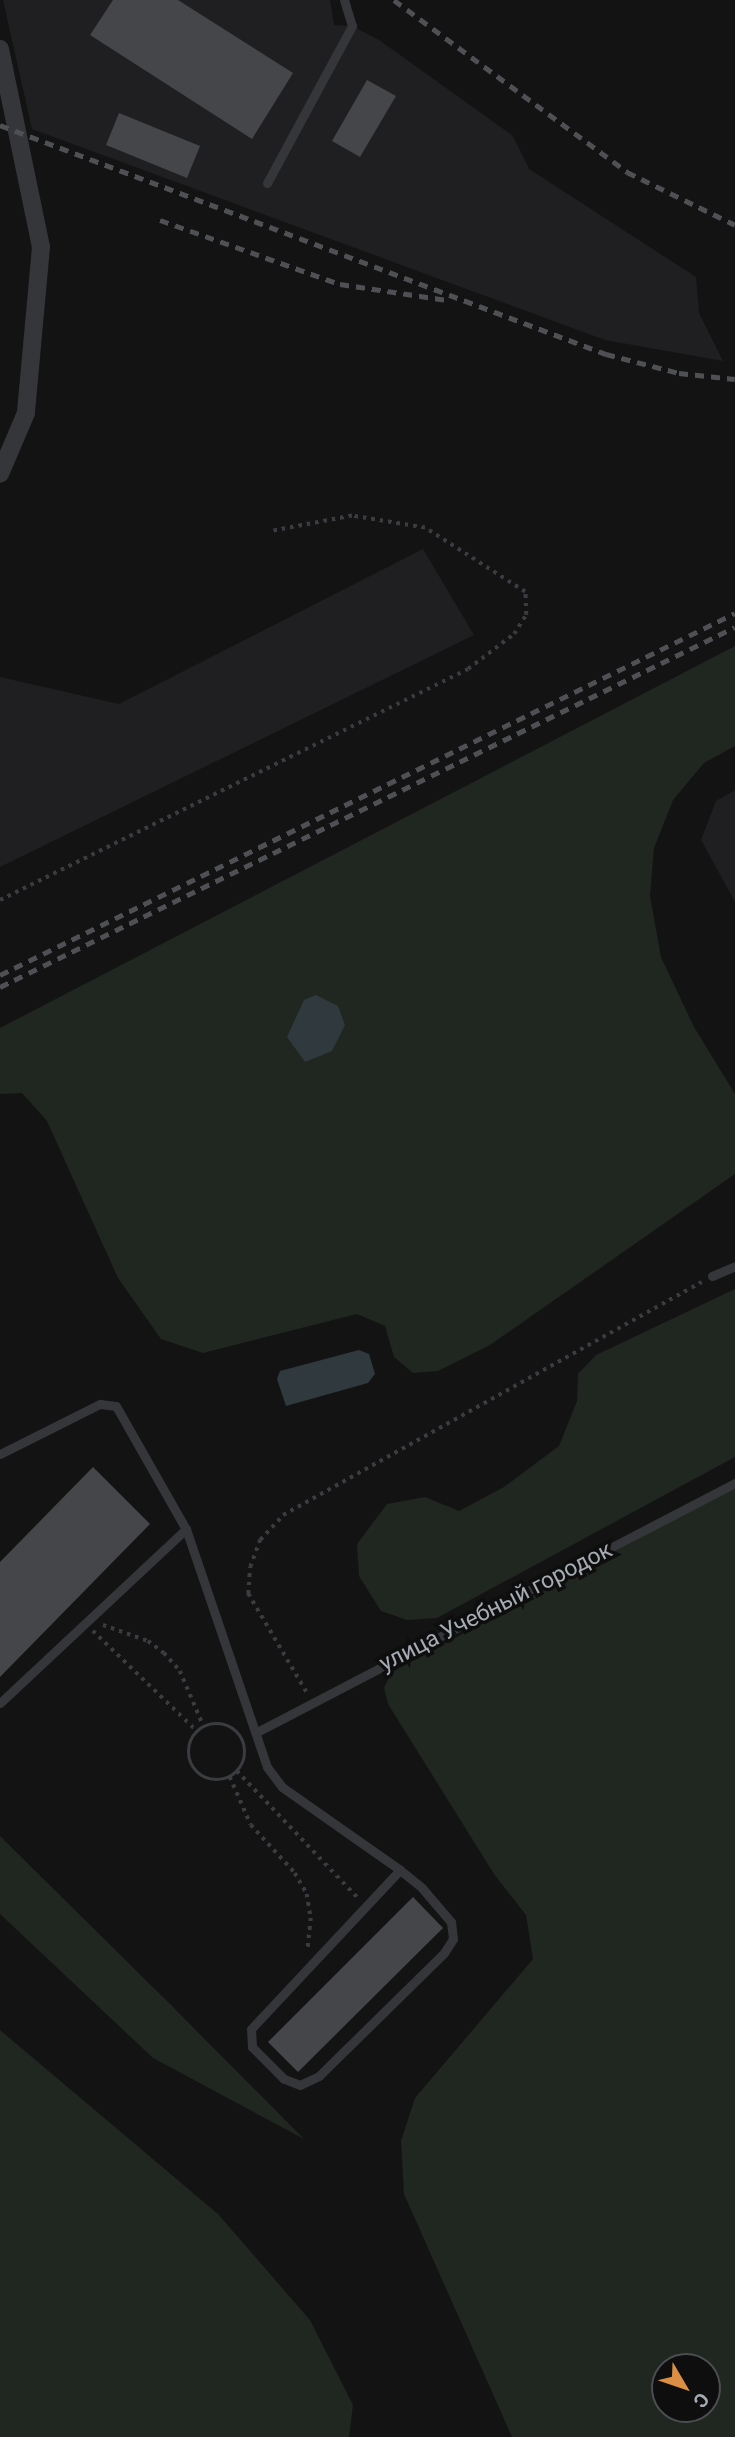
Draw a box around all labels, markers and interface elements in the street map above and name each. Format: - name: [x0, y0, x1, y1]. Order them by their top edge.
- street label: улица Учебный городок: [375, 1536, 617, 1678]
- north arrow: [651, 2353, 721, 2423]
- text: С: [688, 2388, 714, 2412]

